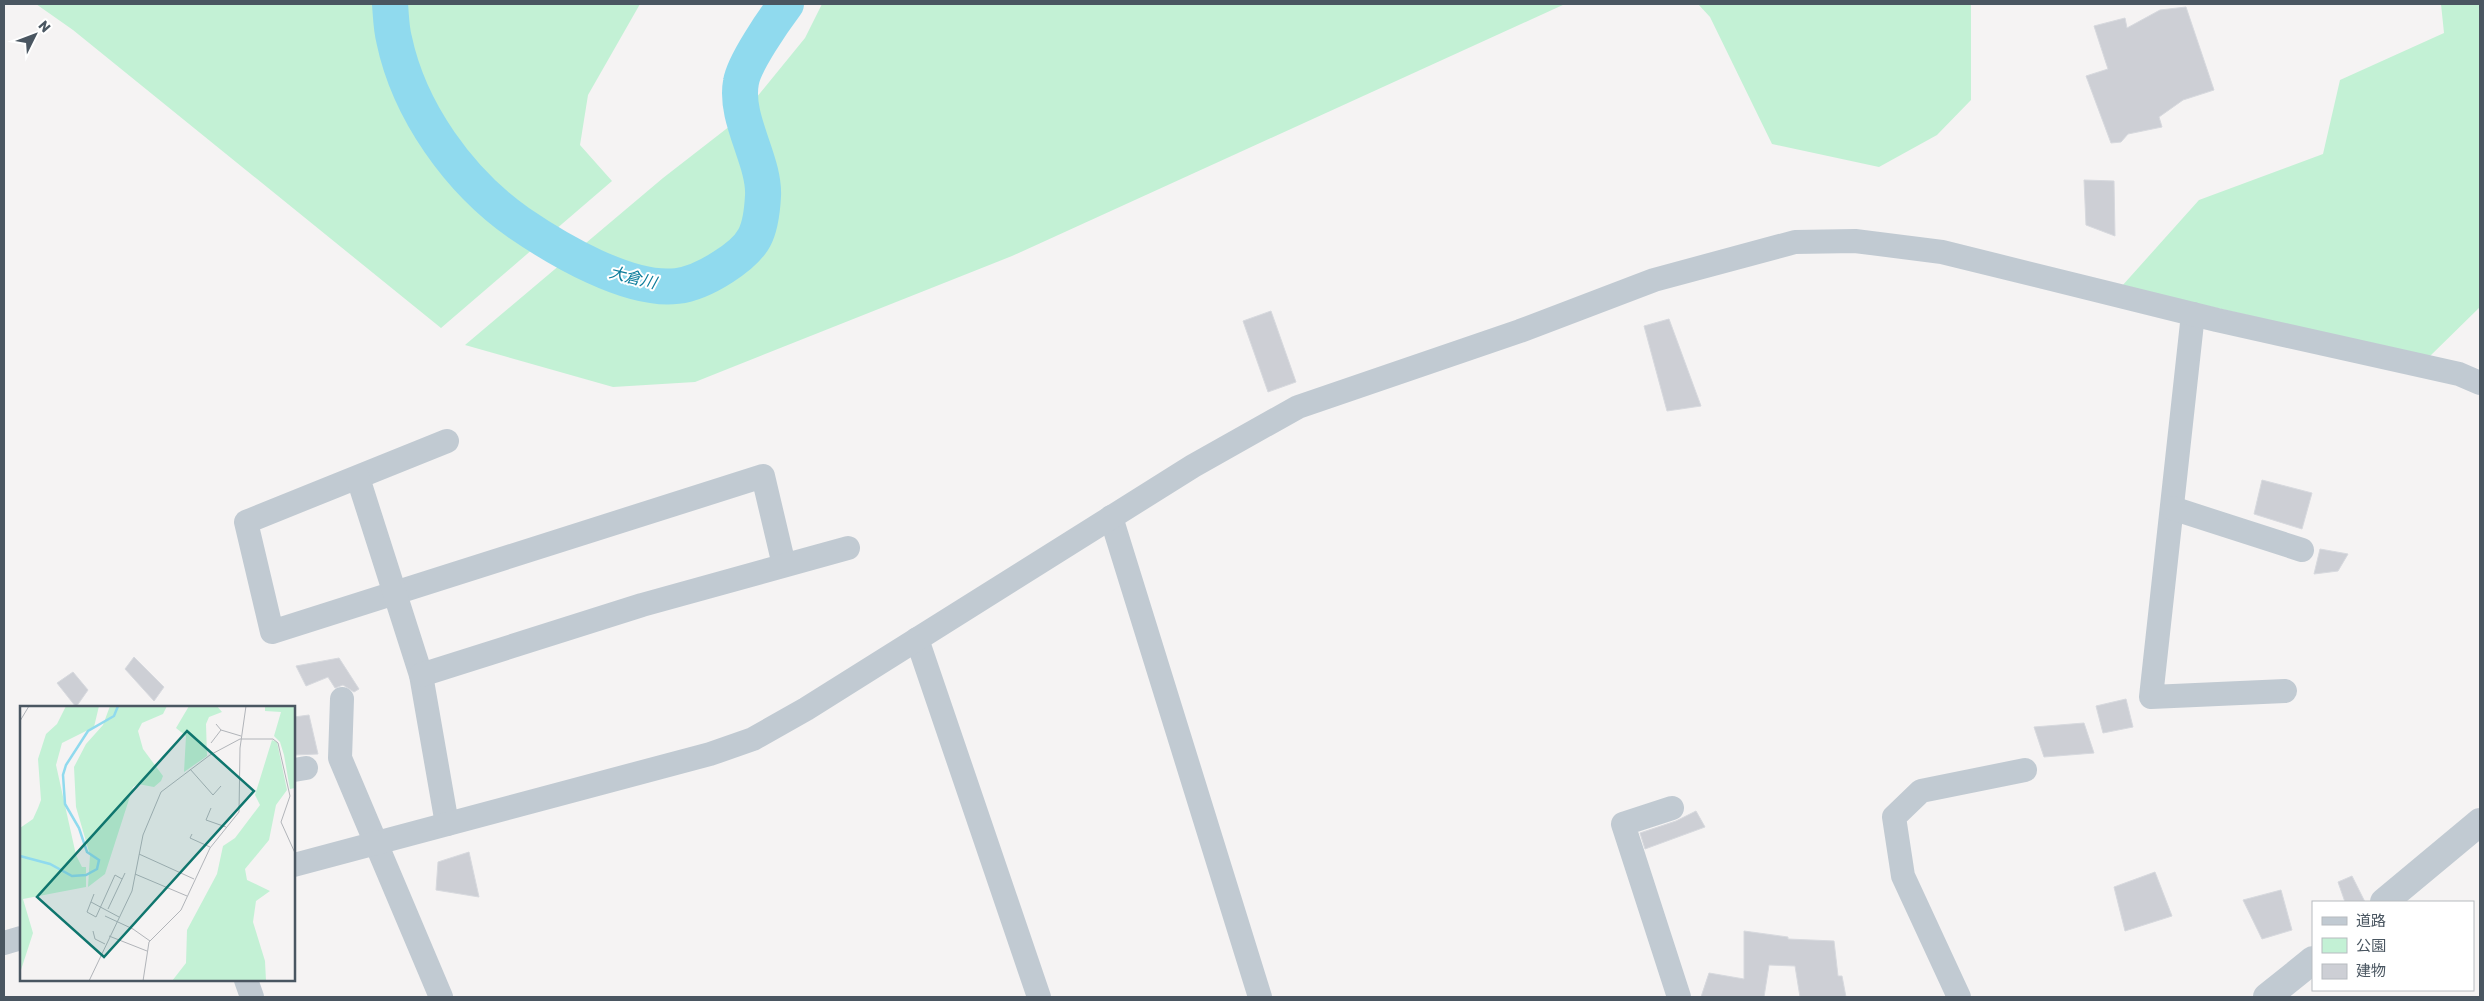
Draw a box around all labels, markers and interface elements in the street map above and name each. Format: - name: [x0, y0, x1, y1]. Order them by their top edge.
- north arrow: [10, 10, 60, 60]
- text: N: [35, 17, 54, 36]
- water label: 大倉川: [607, 262, 660, 293]
- inset map: [20, 706, 295, 981]
- legend: [2312, 901, 2474, 991]
- text: 道路: [2356, 912, 2386, 930]
- text: 公園: [2356, 937, 2386, 955]
- text: 建物: [2356, 962, 2386, 980]

